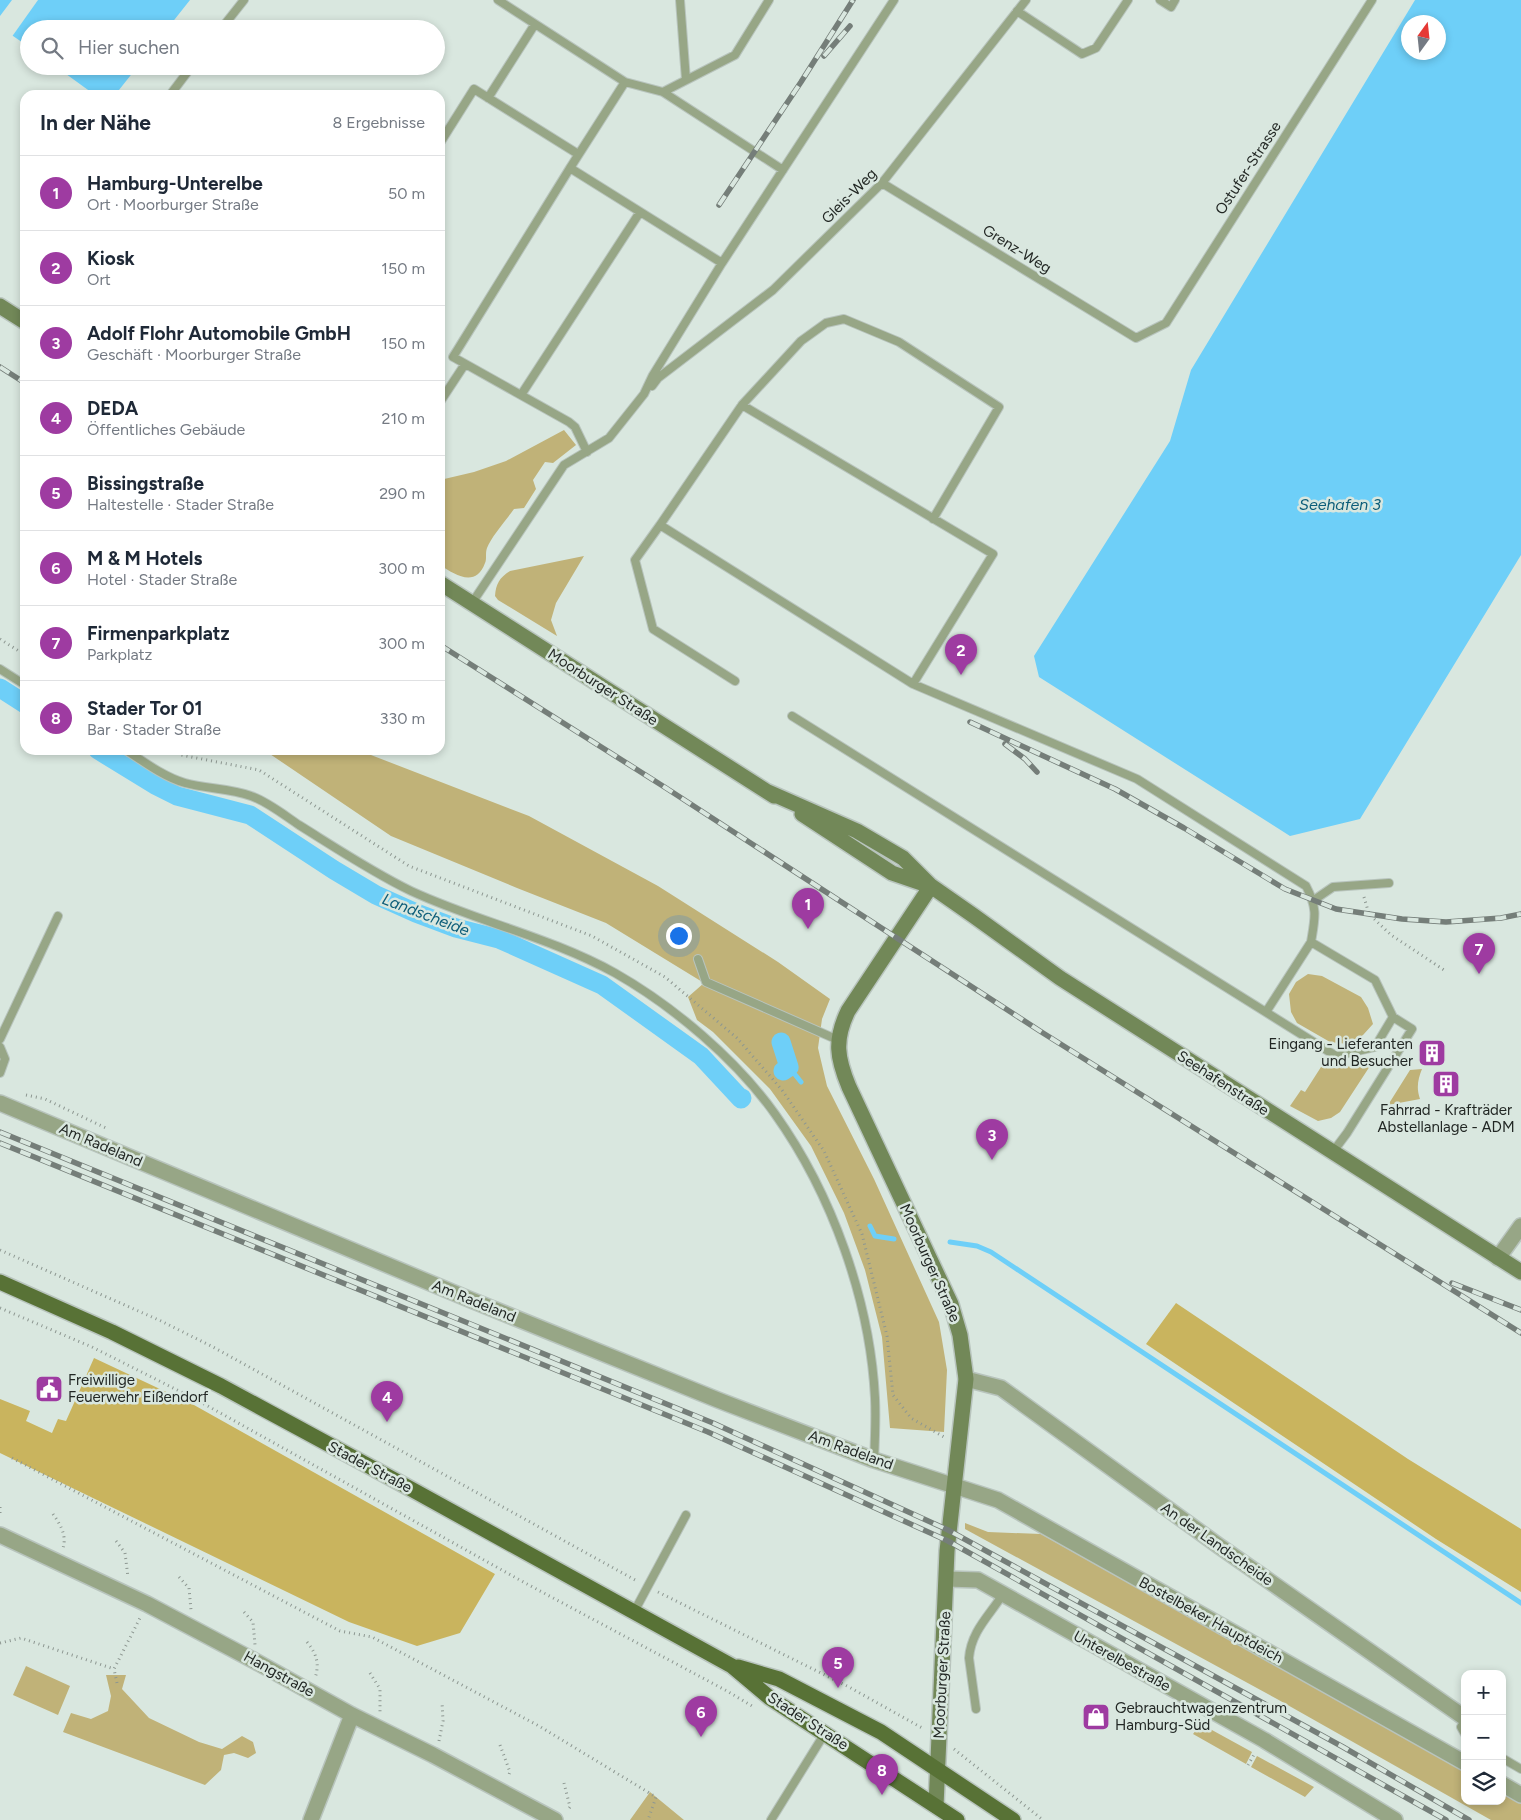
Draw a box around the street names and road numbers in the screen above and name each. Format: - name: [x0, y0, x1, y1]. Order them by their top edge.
- street label: Ostufer-Strasse: [1211, 118, 1285, 218]
- street label: Gleis-Weg: [818, 165, 880, 227]
- street label: Grenz-Weg: [979, 221, 1055, 277]
- street label: Moorburger Straße: [545, 645, 661, 729]
- street label: Seehafenstraße: [1174, 1047, 1272, 1119]
- street label: Am Radeland: [57, 1119, 145, 1171]
- street label: Moorburger Straße: [896, 1201, 964, 1325]
- street label: Am Radeland: [429, 1276, 519, 1326]
- street label: Am Radeland: [806, 1426, 896, 1474]
- street label: Stader Straße: [325, 1437, 415, 1497]
- street label: An der Landscheide: [1157, 1499, 1277, 1589]
- street label: Bostelbeker Hauptdeich: [1136, 1573, 1286, 1667]
- street label: Moorburger Straße: [930, 1611, 954, 1739]
- street label: Unterelbestraße: [1070, 1627, 1174, 1695]
- street label: Hangstraße: [240, 1647, 318, 1701]
- street label: Stader Straße: [764, 1688, 852, 1754]

